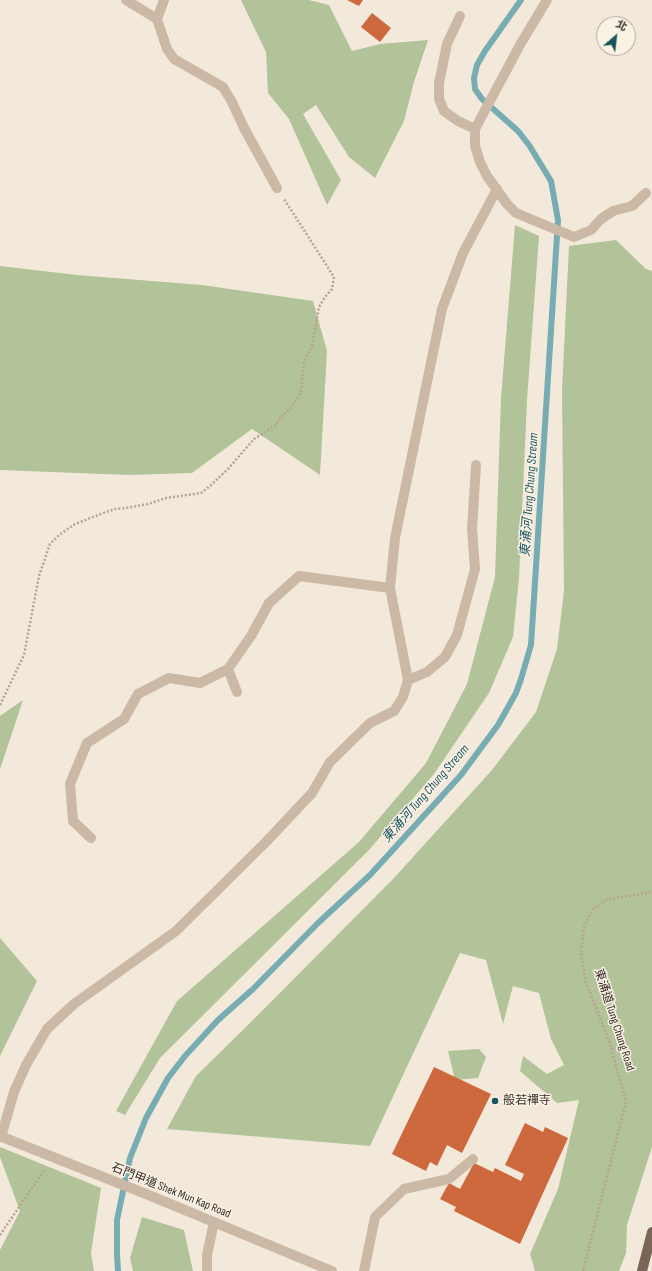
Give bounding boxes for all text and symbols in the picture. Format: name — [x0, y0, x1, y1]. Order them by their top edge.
north arrow — [596, 16, 636, 56]
text: 北 — [613, 18, 629, 34]
water label: 東涌河 Tung Chung Stream — [518, 432, 542, 558]
water label: 東涌河 Tung Chung Stream — [379, 742, 473, 846]
street label: 東涌道 Tung Chung Road — [591, 967, 637, 1073]
place label: 般若禪寺 — [503, 1094, 551, 1108]
marker: 般若禪寺 — [490, 1096, 500, 1106]
street label: 石門甲道 Shek Mun Kap Road — [109, 1160, 233, 1222]

